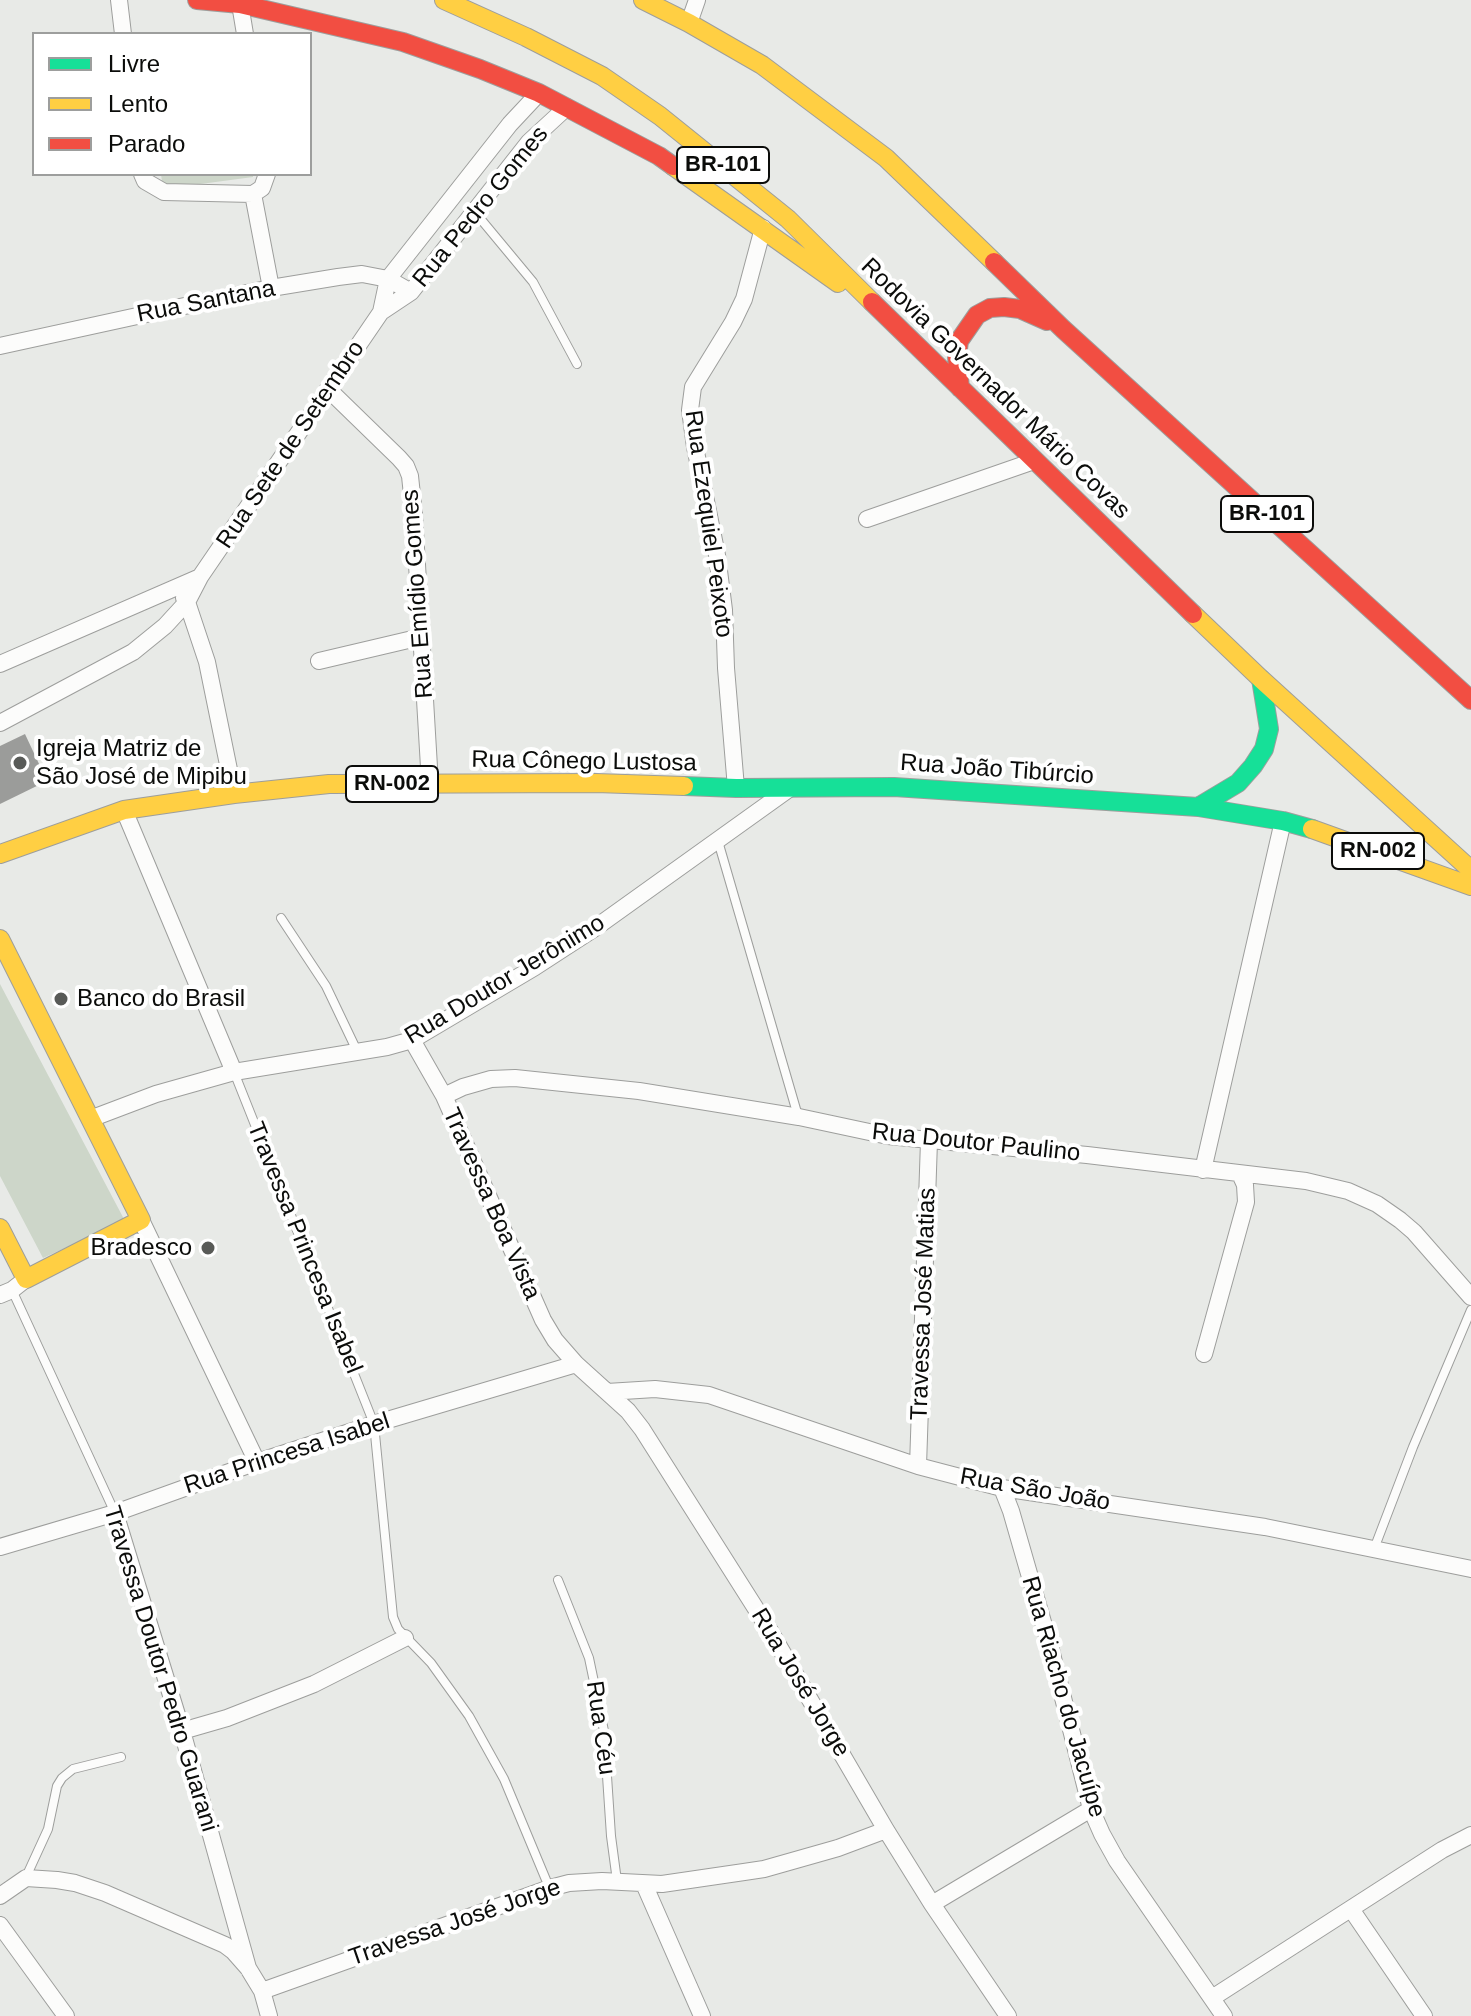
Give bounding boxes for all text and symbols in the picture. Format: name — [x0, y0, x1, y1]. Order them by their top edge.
legend — [32, 32, 312, 176]
text: Livre — [108, 50, 160, 77]
text: Lento — [108, 90, 168, 117]
street label: Rua Pedro Gomes — [407, 121, 555, 293]
text: Parado — [108, 130, 185, 157]
road number: BR-101 — [677, 147, 769, 183]
street label: Rodovia Governador Mário Covas — [854, 253, 1136, 525]
street label: Rua Santana — [134, 274, 278, 330]
street label: Rua Sete de Setembro — [211, 336, 371, 554]
street label: Rua Ezequiel Peixoto — [678, 408, 738, 640]
street label: Rua Emídio Gomes — [396, 489, 440, 699]
road number: BR-101 — [1221, 496, 1313, 532]
place label: Igreja Matriz de São José de Mipibu — [36, 735, 247, 791]
street label: Rua Cônego Lustosa — [471, 746, 697, 778]
street label: Rua João Tibúrcio — [899, 749, 1095, 791]
marker: Igreja Matriz de São José de Mipibu — [11, 754, 29, 772]
road number: RN-002 — [346, 766, 438, 802]
road number: RN-002 — [1332, 833, 1424, 869]
street label: Rua Doutor Jerônimo — [400, 909, 610, 1051]
place label: Banco do Brasil — [77, 985, 245, 1013]
marker: Banco do Brasil — [52, 990, 70, 1008]
street label: Travessa Boa Vista — [436, 1104, 546, 1304]
street label: Travessa Princesa Isabel — [240, 1118, 368, 1378]
street label: Rua Doutor Paulino — [870, 1118, 1082, 1168]
street label: Travessa José Matias — [906, 1187, 942, 1421]
place label: Bradesco — [91, 1234, 192, 1262]
marker: Bradesco — [199, 1239, 217, 1257]
street label: Rua Princesa Isabel — [180, 1407, 394, 1501]
street label: Rua São João — [958, 1463, 1112, 1517]
street label: Travessa Doutor Pedro Guarani — [97, 1503, 223, 1835]
street label: Rua Riacho do Jacuípe — [1015, 1573, 1111, 1821]
street label: Rua José Jorge — [744, 1604, 856, 1762]
street label: Rua Céu — [579, 1679, 621, 1777]
street label: Travessa José Jorge — [345, 1873, 565, 1973]

